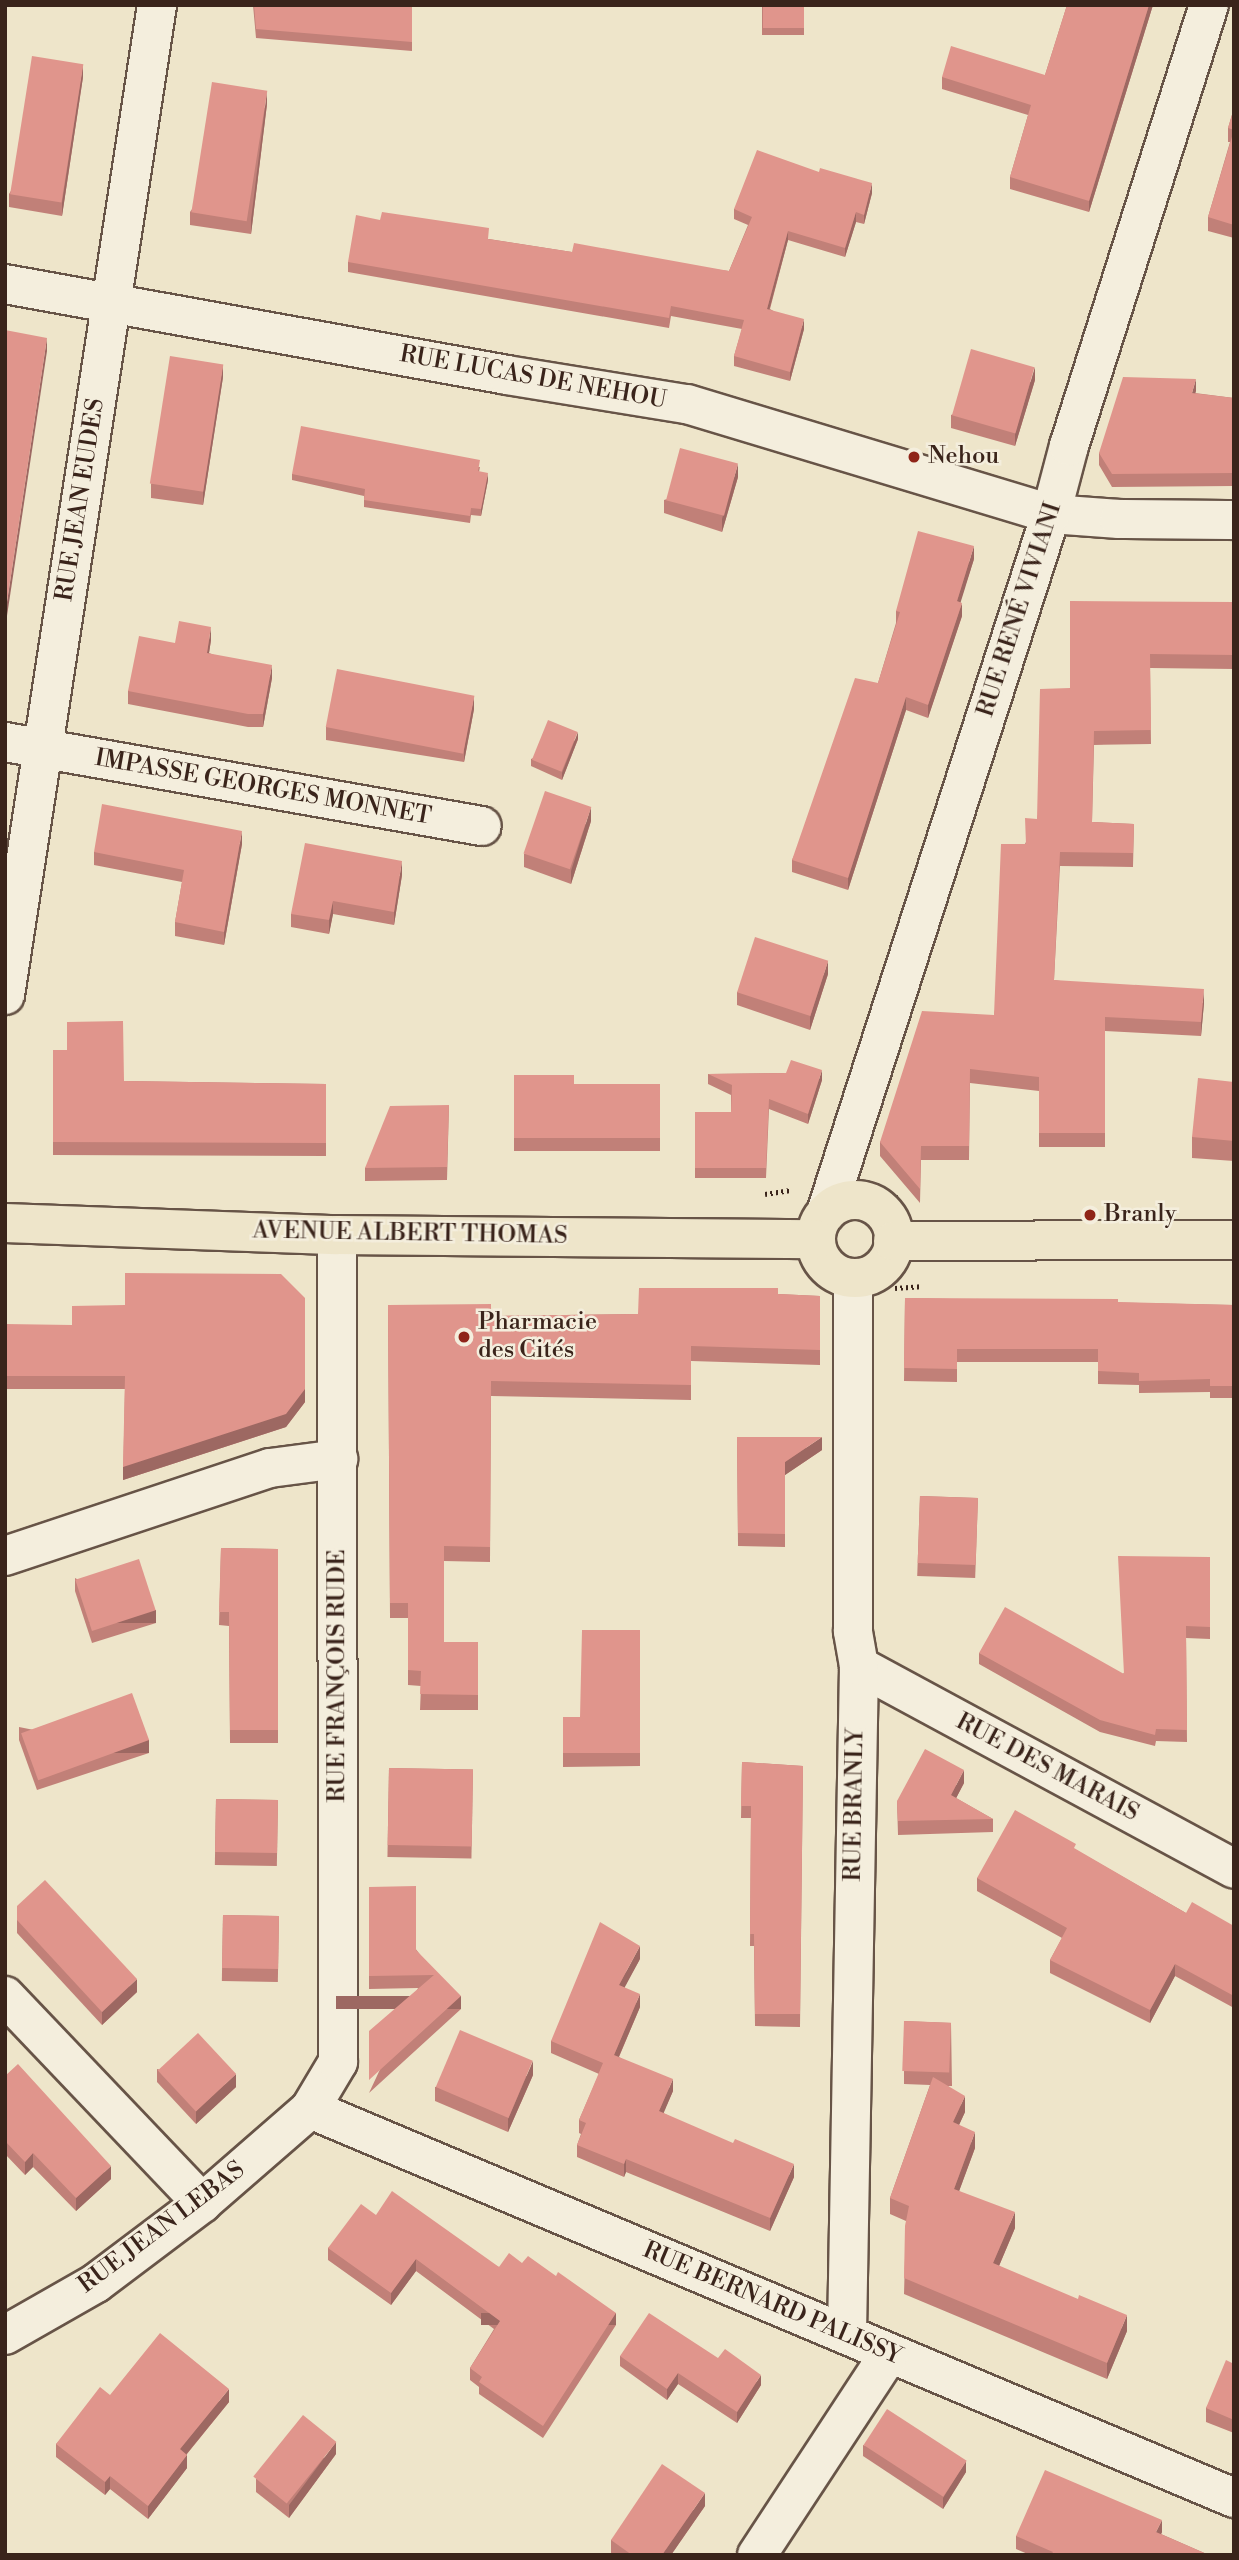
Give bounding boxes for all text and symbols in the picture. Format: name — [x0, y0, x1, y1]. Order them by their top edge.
street label: RUE LUCAS DE NEHOU — [397, 340, 669, 416]
street label: RUE JEAN EUDES — [51, 397, 111, 603]
place label: Nehou — [928, 443, 999, 471]
marker: Nehou — [906, 449, 922, 465]
street label: RUE RENÉ VIVIANI — [972, 499, 1068, 721]
street label: IMPASSE GEORGES MONNET — [92, 744, 434, 832]
place label: Branly — [1104, 1201, 1176, 1229]
marker: Branly — [1082, 1207, 1098, 1223]
street label: AVENUE ALBERT THOMAS — [252, 1217, 568, 1251]
place label: Pharmacie des Cités — [478, 1309, 597, 1365]
marker: Pharmacie des Cités — [456, 1329, 472, 1345]
street label: RUE FRANÇOIS RUDE — [324, 1549, 352, 1803]
street label: RUE DES MARAIS — [951, 1708, 1143, 1828]
street label: RUE BRANLY — [839, 1728, 871, 1882]
street label: RUE JEAN LEBAS — [73, 2156, 251, 2300]
street label: RUE BERNARD PALISSY — [638, 2236, 906, 2372]

